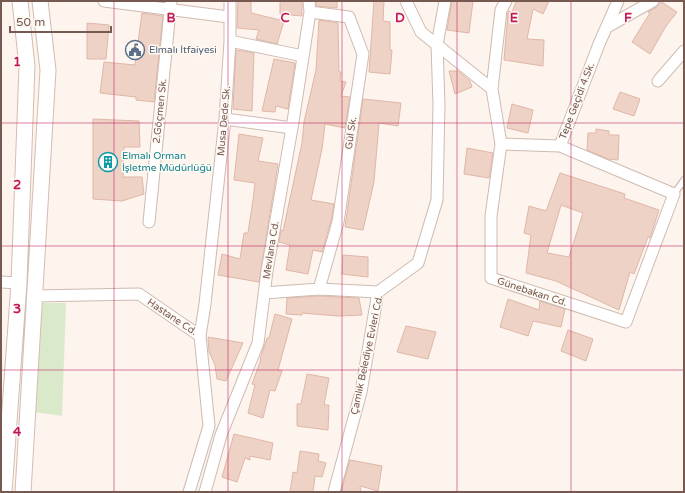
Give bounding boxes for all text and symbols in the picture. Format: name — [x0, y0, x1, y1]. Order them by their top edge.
scale bar — [10, 8, 111, 34]
text: B — [166, 10, 176, 26]
text: C — [280, 10, 290, 26]
text: D — [395, 10, 405, 26]
text: E — [510, 10, 518, 26]
text: F — [624, 10, 632, 26]
text: 50 m — [16, 15, 45, 29]
public building icon: Elmalı İtfaiyesi — [124, 39, 146, 61]
place label: Elmalı İtfaiyesi — [149, 44, 217, 56]
text: 1 — [13, 54, 21, 70]
street label: Tepe Geçidi 4.Sk. — [557, 61, 597, 141]
street label: 2.Göçmen Sk. — [151, 78, 169, 144]
street label: Musa Dede Sk. — [215, 85, 233, 157]
street label: Gül Sk. — [343, 116, 359, 150]
place label: Elmalı Orman İşletme Müdürlüğü — [122, 150, 212, 174]
building icon: Elmalı Orman İşletme Müdürlüğü — [97, 151, 119, 173]
text: 2 — [13, 177, 21, 193]
street label: Mevlana Cd. — [260, 220, 282, 280]
street label: Günebakan Cd. — [496, 275, 568, 309]
street label: Çamlık Belediye Evleri Cd. — [348, 294, 386, 416]
street label: Hastane Cd. — [145, 296, 199, 338]
text: 3 — [13, 301, 21, 317]
text: 4 — [13, 424, 22, 440]

